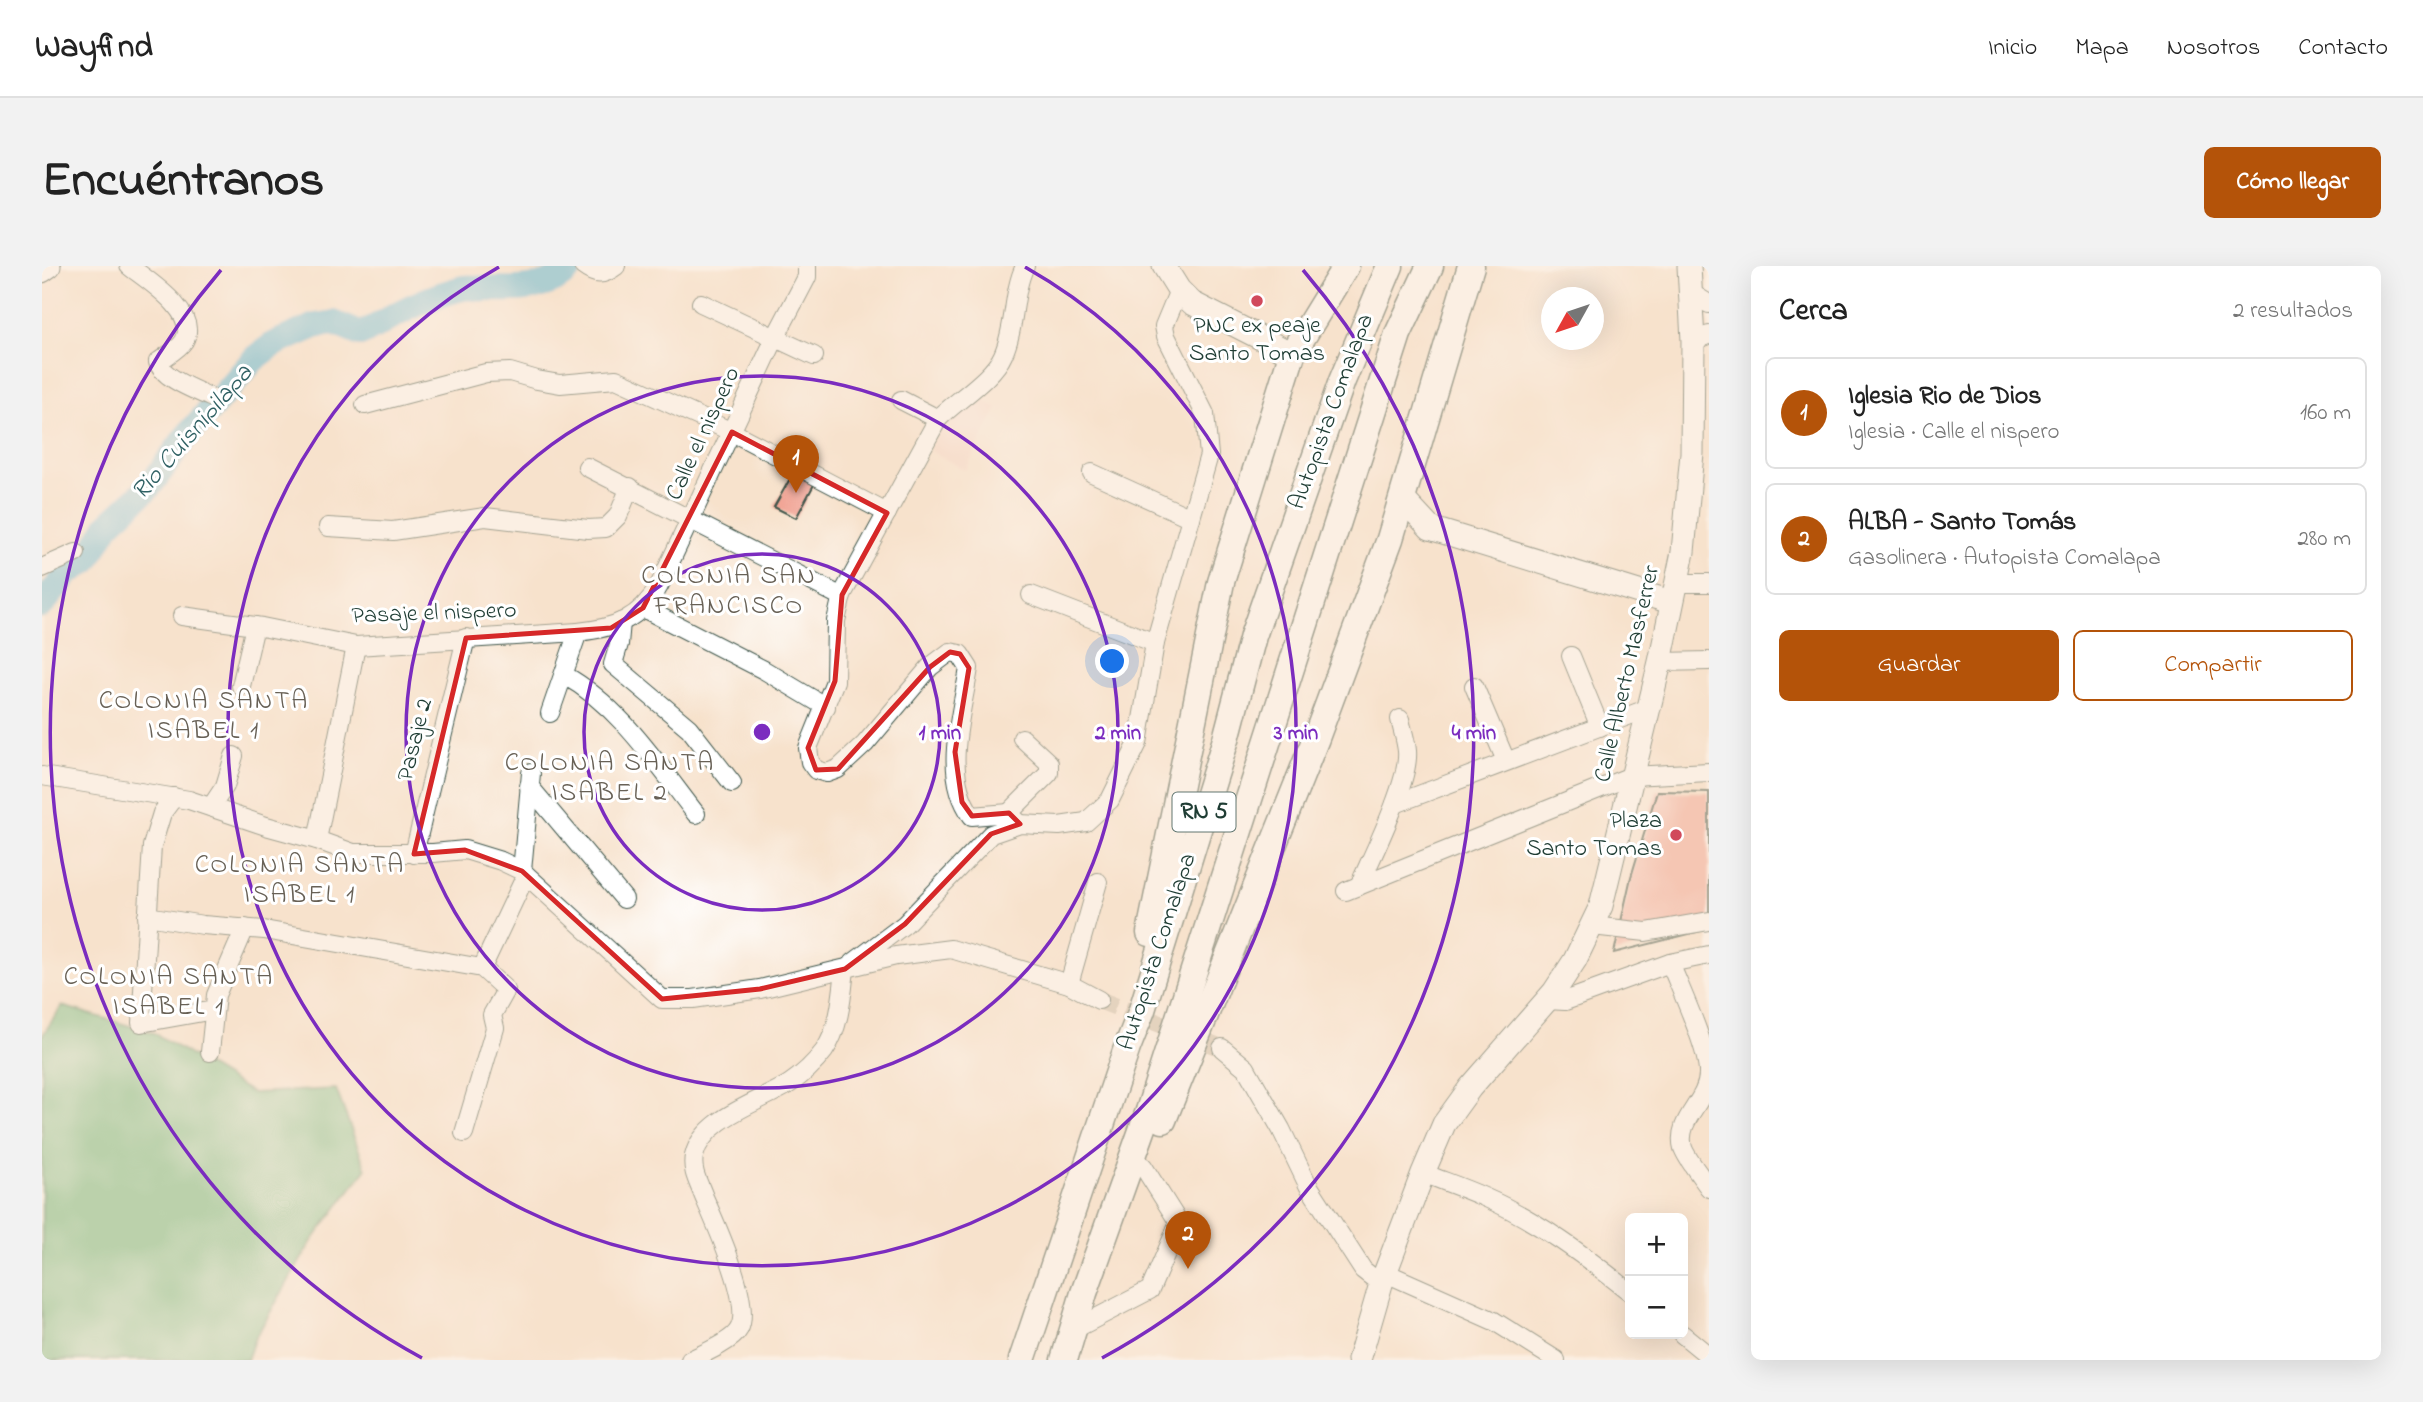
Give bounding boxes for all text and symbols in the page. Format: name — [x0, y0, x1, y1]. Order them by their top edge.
text: Wayfind — [35, 24, 153, 72]
text: Inicio — [1988, 31, 2037, 66]
text: Mapa — [2075, 31, 2129, 66]
text: Nosotros — [2167, 31, 2260, 66]
text: Contacto — [2298, 31, 2388, 66]
text: Encuéntranos — [42, 146, 324, 218]
button: Cómo llegar — [2204, 147, 2381, 218]
north arrow — [1541, 287, 1604, 350]
text: Cerca — [1779, 290, 1848, 334]
marker: PNC ex peaje Santo Tomas — [1249, 293, 1265, 309]
text: 2 resultados — [2233, 295, 2353, 328]
place label: PNC ex peaje Santo Tomas — [1189, 309, 1325, 372]
street label: Autopista Comalapa — [1280, 309, 1384, 515]
water label: Rio Cuisnipilapa — [123, 356, 263, 509]
street label: Calle el nispero — [658, 361, 750, 507]
text: Iglesia Rio de Dios — [1848, 378, 2042, 416]
text: 1 — [1800, 397, 1808, 430]
text: 160 m — [2300, 397, 2351, 430]
text: Iglesia · Calle el nispero — [1848, 416, 2060, 449]
pin: 1 — [773, 435, 819, 493]
text: ALBA - Santo Tomás — [1848, 504, 2076, 542]
text: 2 — [1798, 523, 1810, 556]
text: 280 m — [2297, 523, 2351, 556]
text: Gasolinera · Autopista Comalapa — [1848, 542, 2161, 575]
district label: COLONIA SAN FRANCISCO — [641, 558, 817, 626]
street label: Calle Alberto Masferrer — [1586, 561, 1670, 786]
street label: Pasaje el nispero — [351, 594, 517, 634]
button: Guardar — [1779, 630, 2059, 701]
button: Compartir — [2073, 630, 2353, 701]
your location — [1095, 644, 1129, 678]
district label: COLONIA SANTA ISABEL 1 — [99, 683, 309, 751]
street label: Pasaje 2 — [389, 695, 443, 785]
text: 1 min — [919, 719, 961, 749]
text: 2 min — [1094, 719, 1141, 749]
text: 3 min — [1273, 719, 1318, 749]
text: 4 min — [1452, 719, 1496, 749]
centre of rings — [750, 720, 774, 744]
district label: COLONIA SANTA ISABEL 2 — [505, 745, 715, 813]
road number: RN 5 — [1172, 792, 1236, 832]
place label: Plaza Santo Tomas — [1526, 804, 1662, 867]
marker: Plaza Santo Tomas — [1668, 827, 1684, 843]
district label: COLONIA SANTA ISABEL 1 — [195, 847, 405, 915]
street label: Autopista Comalapa — [1110, 849, 1206, 1055]
district label: COLONIA SANTA ISABEL 1 — [64, 959, 274, 1027]
pin: 2 — [1165, 1211, 1211, 1269]
map controls — [1625, 1213, 1688, 1339]
button: + — [1625, 1213, 1688, 1276]
button: − — [1625, 1276, 1688, 1339]

